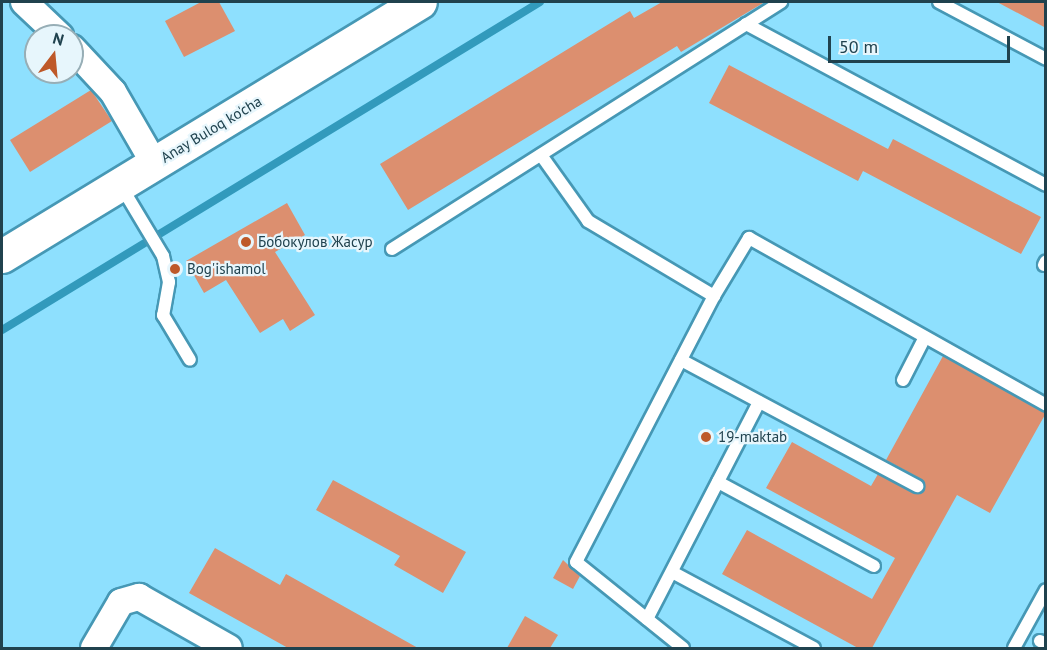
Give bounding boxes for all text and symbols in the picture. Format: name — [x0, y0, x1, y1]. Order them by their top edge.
north arrow — [24, 24, 84, 84]
scale bar — [831, 24, 1012, 62]
text: N — [51, 28, 66, 50]
text: 50 m — [839, 35, 878, 58]
street label: Anay Buloq ko'cha — [157, 92, 265, 166]
place label: Бобокулов Жасур — [258, 233, 373, 251]
marker: Бобокулов Жасур — [239, 235, 253, 249]
place label: Bog'ishamol — [187, 260, 266, 278]
marker: Bog'ishamol — [168, 262, 182, 276]
place label: 19-maktab — [718, 428, 787, 446]
marker: 19-maktab — [699, 430, 713, 444]

